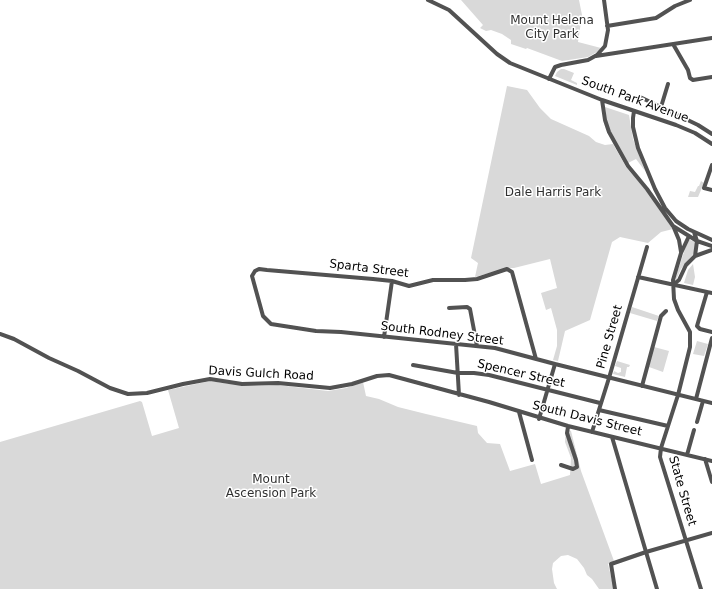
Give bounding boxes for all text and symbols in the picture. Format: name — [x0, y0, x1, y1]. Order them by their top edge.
park label: Mount Helena City Park — [510, 14, 594, 42]
street label: South Park Avenue — [579, 74, 691, 126]
park label: Dale Harris Park — [505, 186, 601, 200]
street label: Sparta Street — [328, 257, 410, 281]
street label: Pine Street — [594, 303, 626, 371]
street label: South Rodney Street — [380, 319, 504, 349]
street label: Spencer Street — [476, 357, 566, 391]
street label: Davis Gulch Road — [208, 364, 314, 384]
street label: South Davis Street — [531, 398, 643, 440]
street label: State Street — [665, 454, 699, 528]
park label: Mount Ascension Park — [226, 473, 316, 501]

